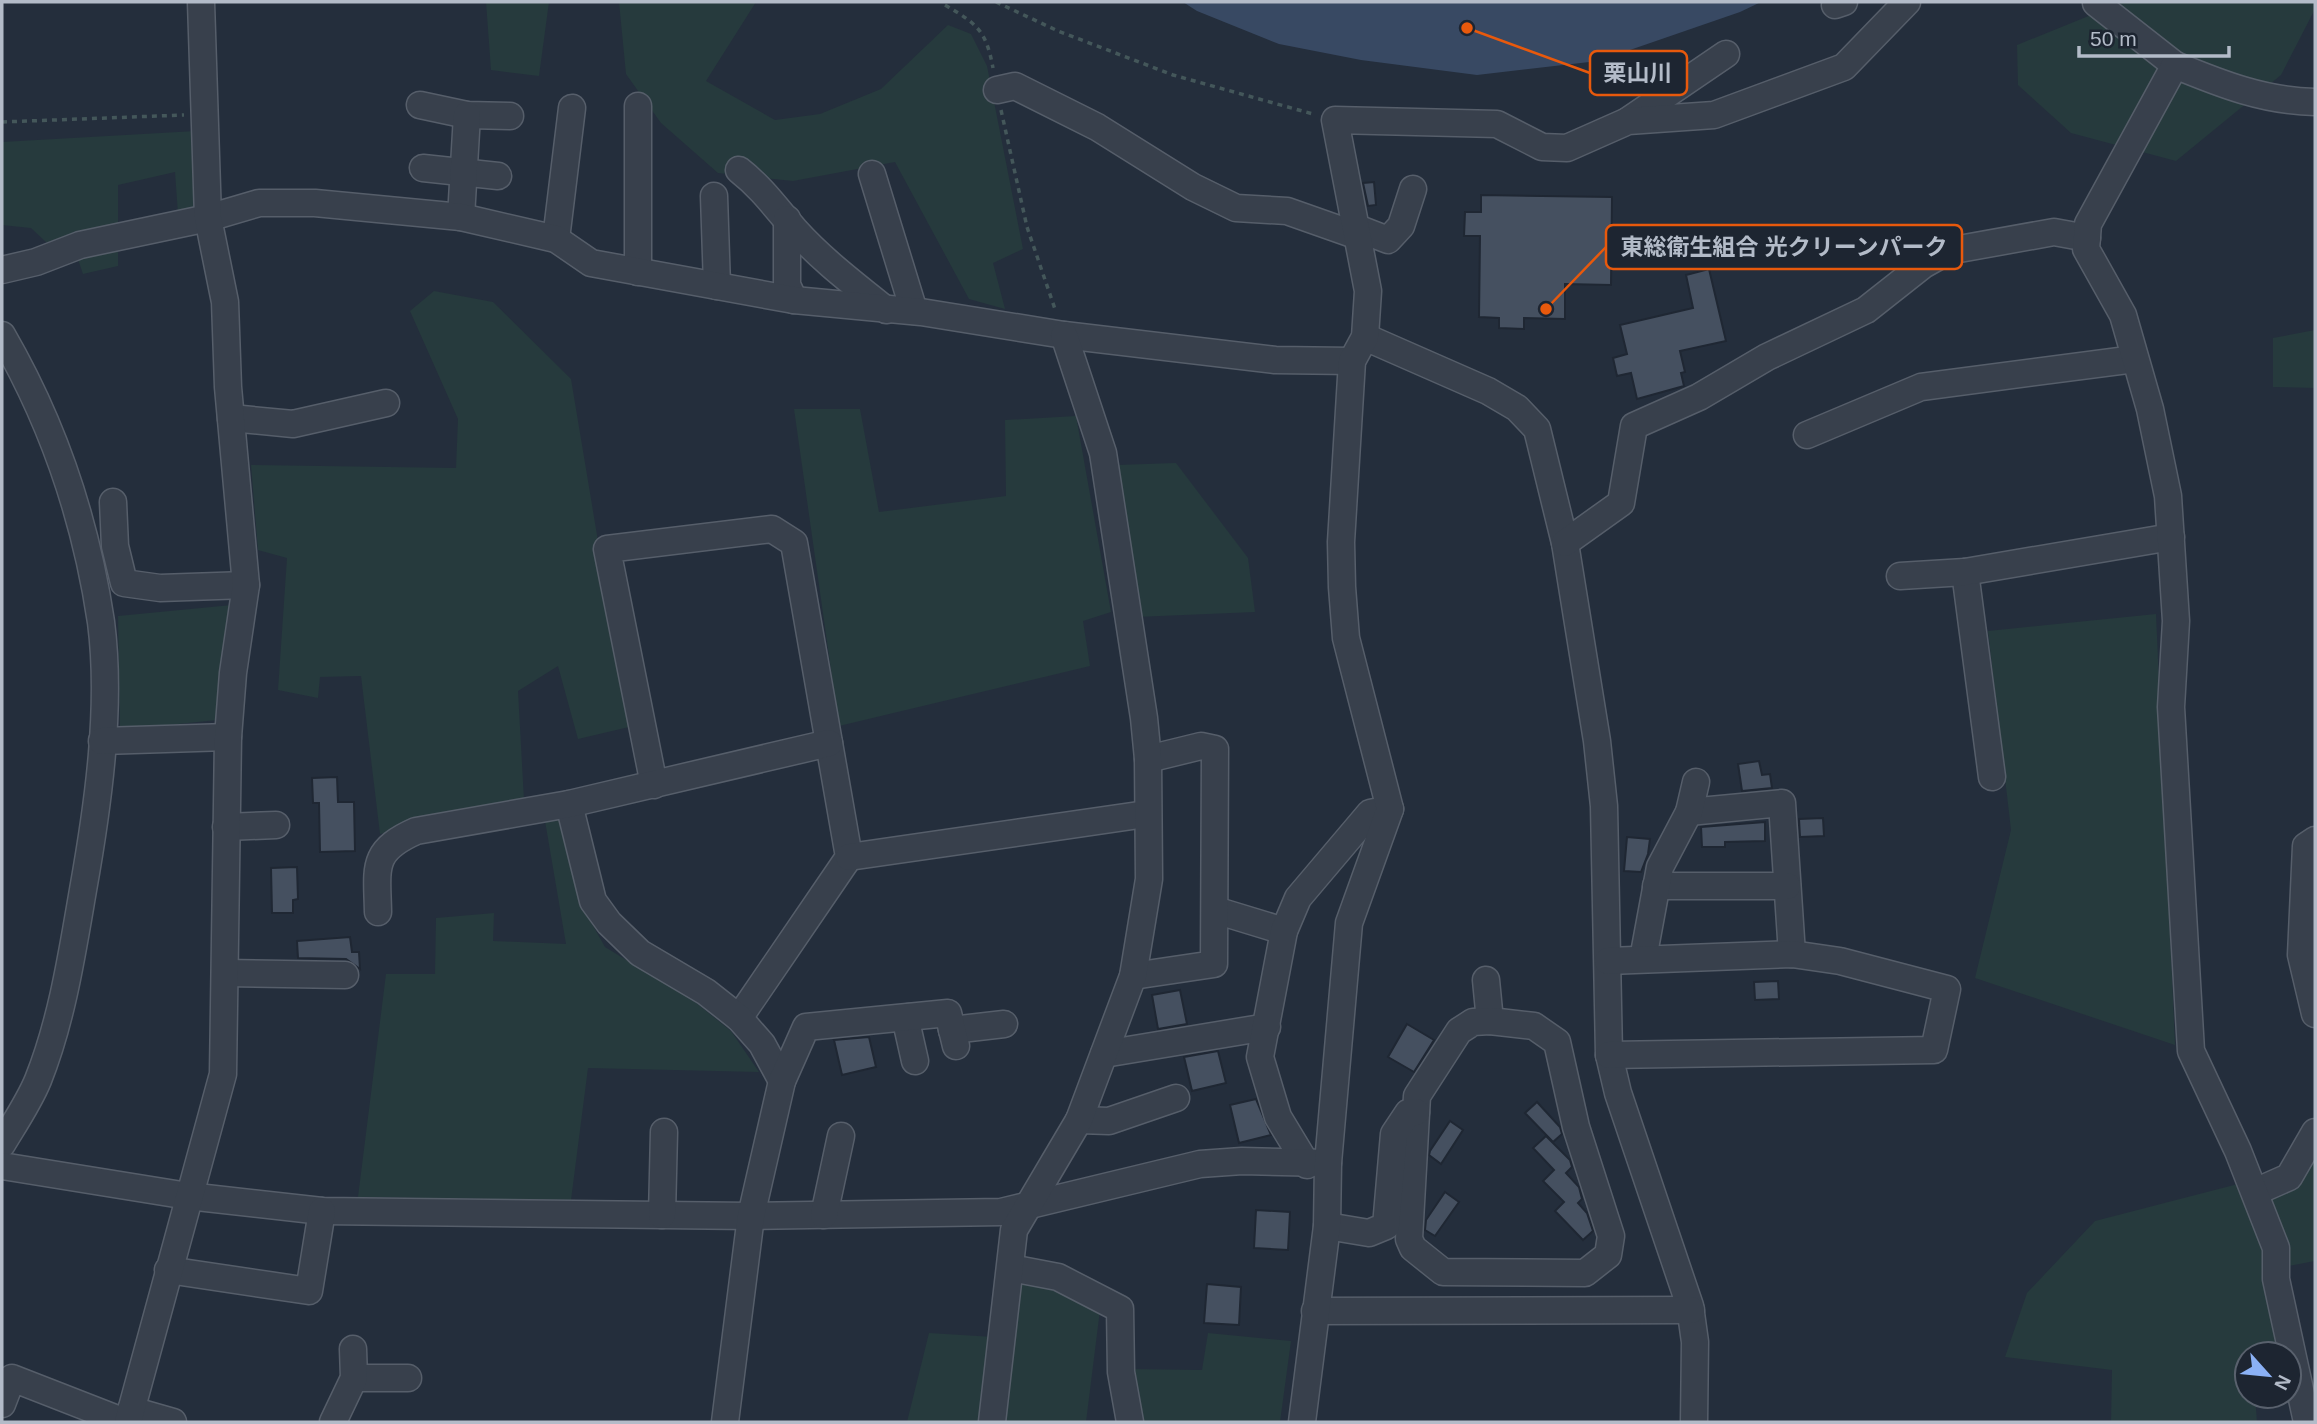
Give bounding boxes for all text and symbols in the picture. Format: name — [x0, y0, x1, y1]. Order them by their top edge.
scale bar — [2079, 14, 2230, 58]
text: 50 m — [2090, 27, 2137, 50]
callout: 栗山川 — [1590, 51, 1687, 95]
text: 栗山川 — [1604, 60, 1673, 86]
callout: 東総衛生組合 光クリーンパーク — [1606, 225, 1962, 269]
text: 東総衛生組合 光クリーンパーク — [1620, 234, 1948, 260]
north arrow — [2233, 1340, 2303, 1410]
text: N — [2270, 1372, 2295, 1393]

